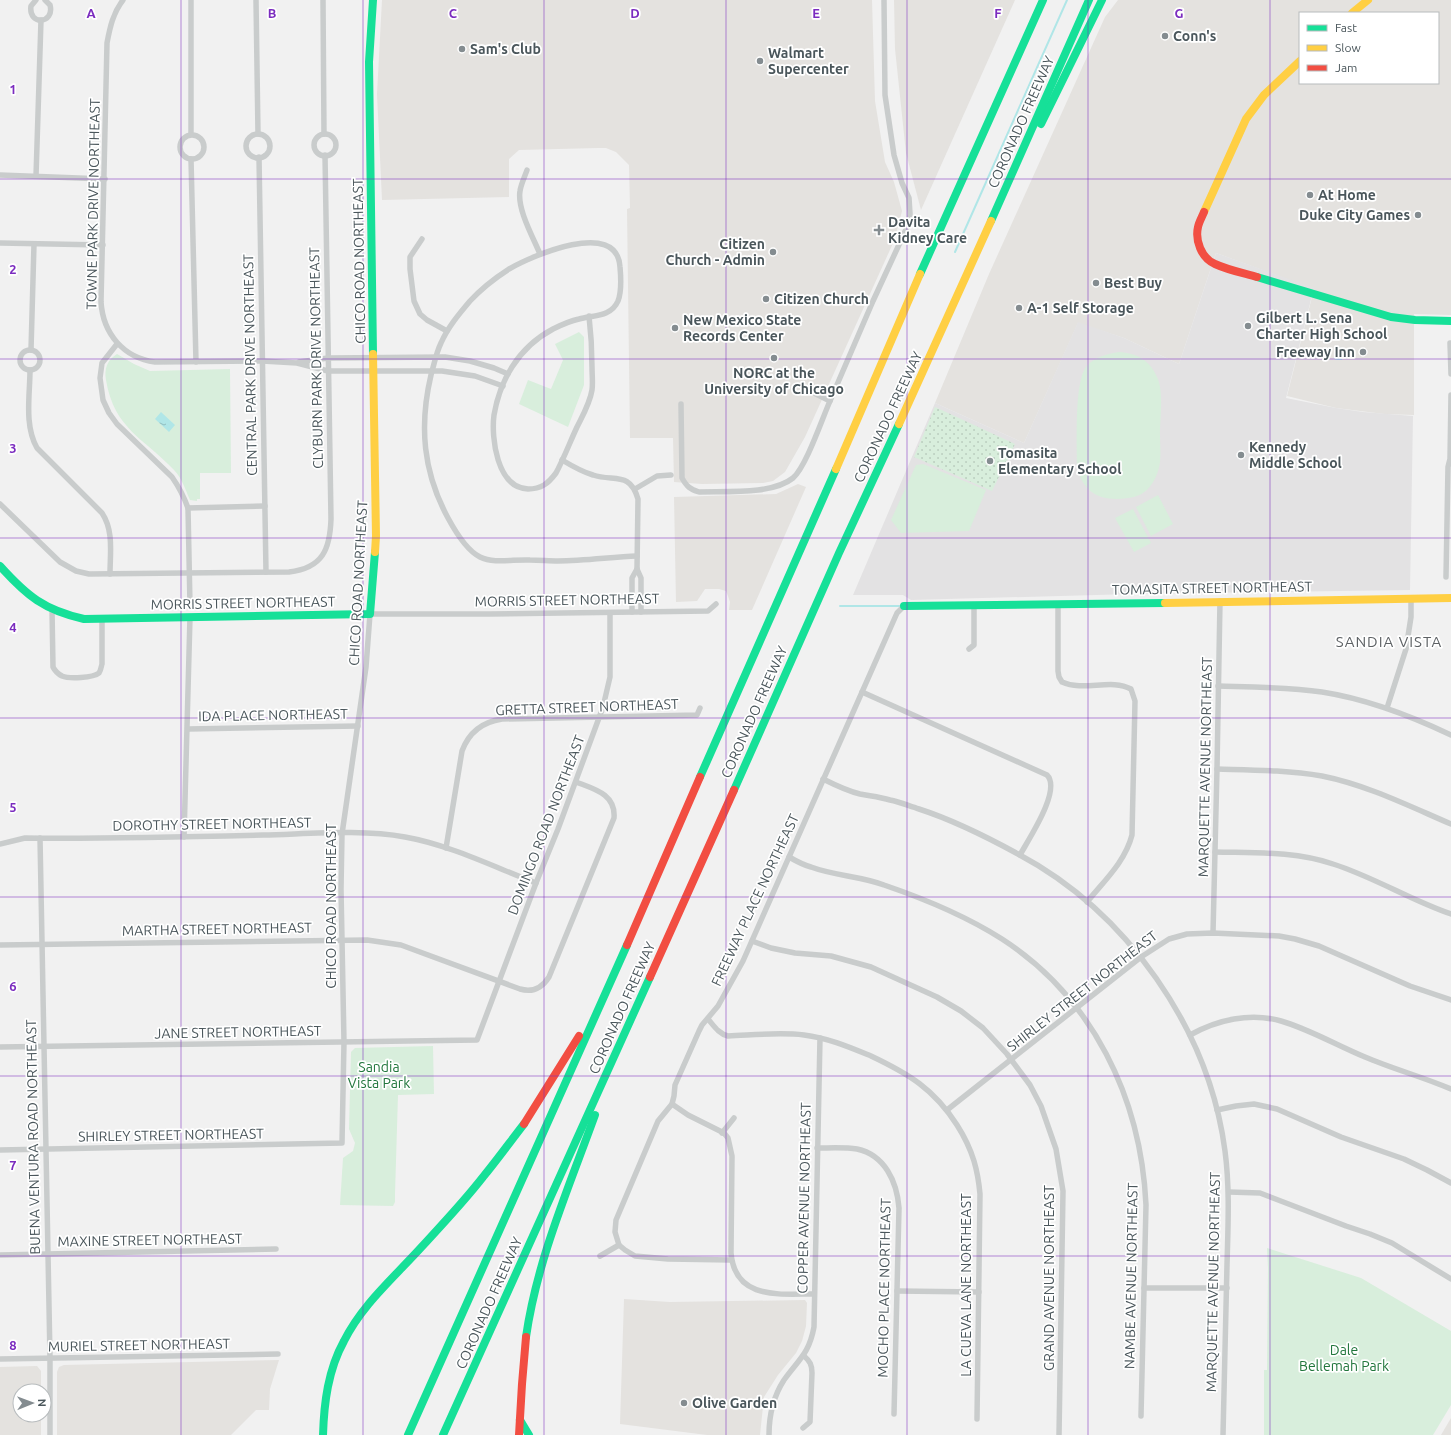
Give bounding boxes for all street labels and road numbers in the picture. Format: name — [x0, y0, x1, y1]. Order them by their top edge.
street label: CORONADO FREEWAY — [985, 54, 1057, 190]
street label: TOWNE PARK DRIVE NORTHEAST — [83, 98, 103, 310]
street label: CHICO ROAD NORTHEAST — [350, 178, 368, 344]
street label: CLYBURN PARK DRIVE NORTHEAST — [306, 247, 326, 469]
street label: CENTRAL PARK DRIVE NORTHEAST — [240, 254, 260, 476]
street label: CORONADO FREEWAY — [851, 349, 925, 485]
street label: CHICO ROAD NORTHEAST — [346, 500, 370, 666]
street label: TOMASITA STREET NORTHEAST — [1112, 578, 1312, 598]
street label: MORRIS STREET NORTHEAST — [474, 590, 660, 610]
street label: MORRIS STREET NORTHEAST — [150, 593, 336, 613]
street label: CORONADO FREEWAY — [718, 644, 790, 780]
street label: MARQUETTE AVENUE NORTHEAST — [1195, 656, 1215, 877]
street label: GRETTA STREET NORTHEAST — [495, 696, 679, 718]
street label: IDA PLACE NORTHEAST — [198, 706, 348, 724]
street label: DOMINGO ROAD NORTHEAST — [504, 733, 588, 917]
street label: FREEWAY PLACE NORTHEAST — [708, 811, 802, 989]
street label: DOROTHY STREET NORTHEAST — [112, 814, 312, 834]
street label: CHICO ROAD NORTHEAST — [323, 823, 339, 989]
street label: MARTHA STREET NORTHEAST — [122, 919, 312, 939]
street label: SHIRLEY STREET NORTHEAST — [1004, 927, 1160, 1055]
street label: CORONADO FREEWAY — [586, 940, 658, 1076]
street label: BUENA VENTURA ROAD NORTHEAST — [23, 1019, 43, 1255]
street label: JANE STREET NORTHEAST — [154, 1023, 322, 1041]
street label: COPPER AVENUE NORTHEAST — [794, 1102, 814, 1294]
street label: SHIRLEY STREET NORTHEAST — [78, 1125, 264, 1145]
street label: MARQUETTE AVENUE NORTHEAST — [1203, 1171, 1223, 1392]
street label: NAMBE AVENUE NORTHEAST — [1121, 1182, 1141, 1369]
street label: GRAND AVENUE NORTHEAST — [1041, 1185, 1057, 1371]
street label: LA CUEVA LANE NORTHEAST — [958, 1193, 974, 1377]
street label: MOCHO PLACE NORTHEAST — [874, 1198, 894, 1378]
street label: MAXINE STREET NORTHEAST — [57, 1230, 243, 1250]
street label: CORONADO FREEWAY — [453, 1235, 525, 1371]
street label: MURIEL STREET NORTHEAST — [48, 1335, 231, 1355]

